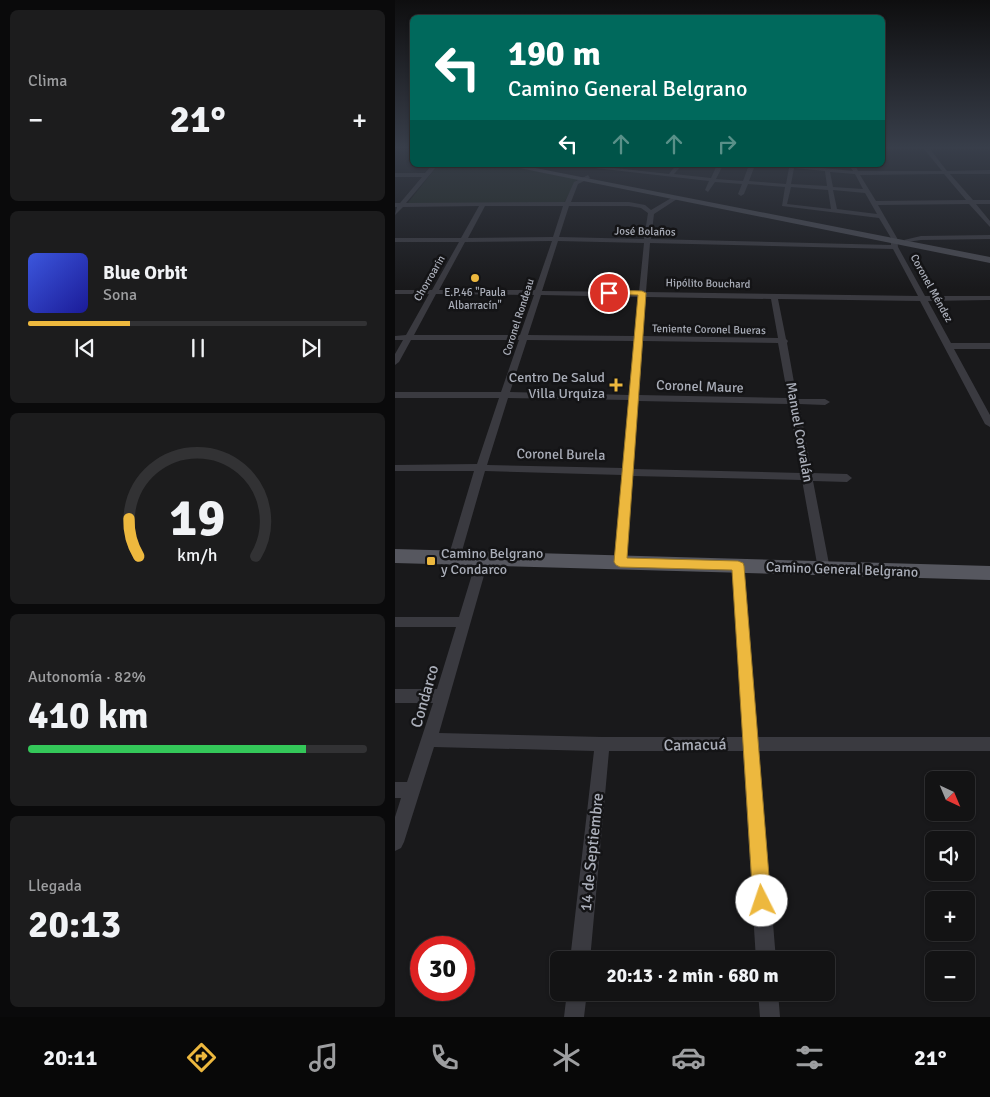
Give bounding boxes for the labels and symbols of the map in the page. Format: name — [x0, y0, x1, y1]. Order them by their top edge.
street label: José Bolaños — [614, 224, 676, 239]
street label: Coronel Méndez — [908, 252, 956, 325]
street label: Chorroarin — [411, 253, 448, 303]
marker: E.P.46 "Paula Albarracín" — [469, 272, 481, 284]
pin — [588, 272, 630, 314]
street label: Hipólito Bouchard — [665, 276, 751, 291]
street label: Coronel Rondeau — [500, 277, 537, 357]
place label: E.P.46 "Paula Albarracín" — [444, 286, 506, 312]
street label: Teniente Coronel Bueras — [652, 322, 766, 337]
place label: Centro De Salud Villa Urquiza — [509, 369, 605, 402]
street label: Coronel Maure — [656, 376, 744, 397]
marker: Centro De Salud Villa Urquiza — [609, 378, 623, 392]
street label: Manuel Corvalán — [782, 381, 817, 483]
street label: Coronel Burela — [516, 445, 606, 464]
place label: Camino Belgrano y Condarco — [441, 545, 543, 578]
marker: Camino Belgrano y Condarco — [425, 555, 437, 567]
street label: Camino General Belgrano — [766, 558, 918, 581]
street label: Condarco — [406, 662, 443, 730]
street label: Camacuá — [663, 734, 727, 756]
north arrow — [925, 771, 975, 821]
street label: 14 de Septiembre — [576, 792, 608, 912]
position arrow — [735, 874, 787, 926]
speed limit sign: 30 — [410, 936, 475, 1001]

